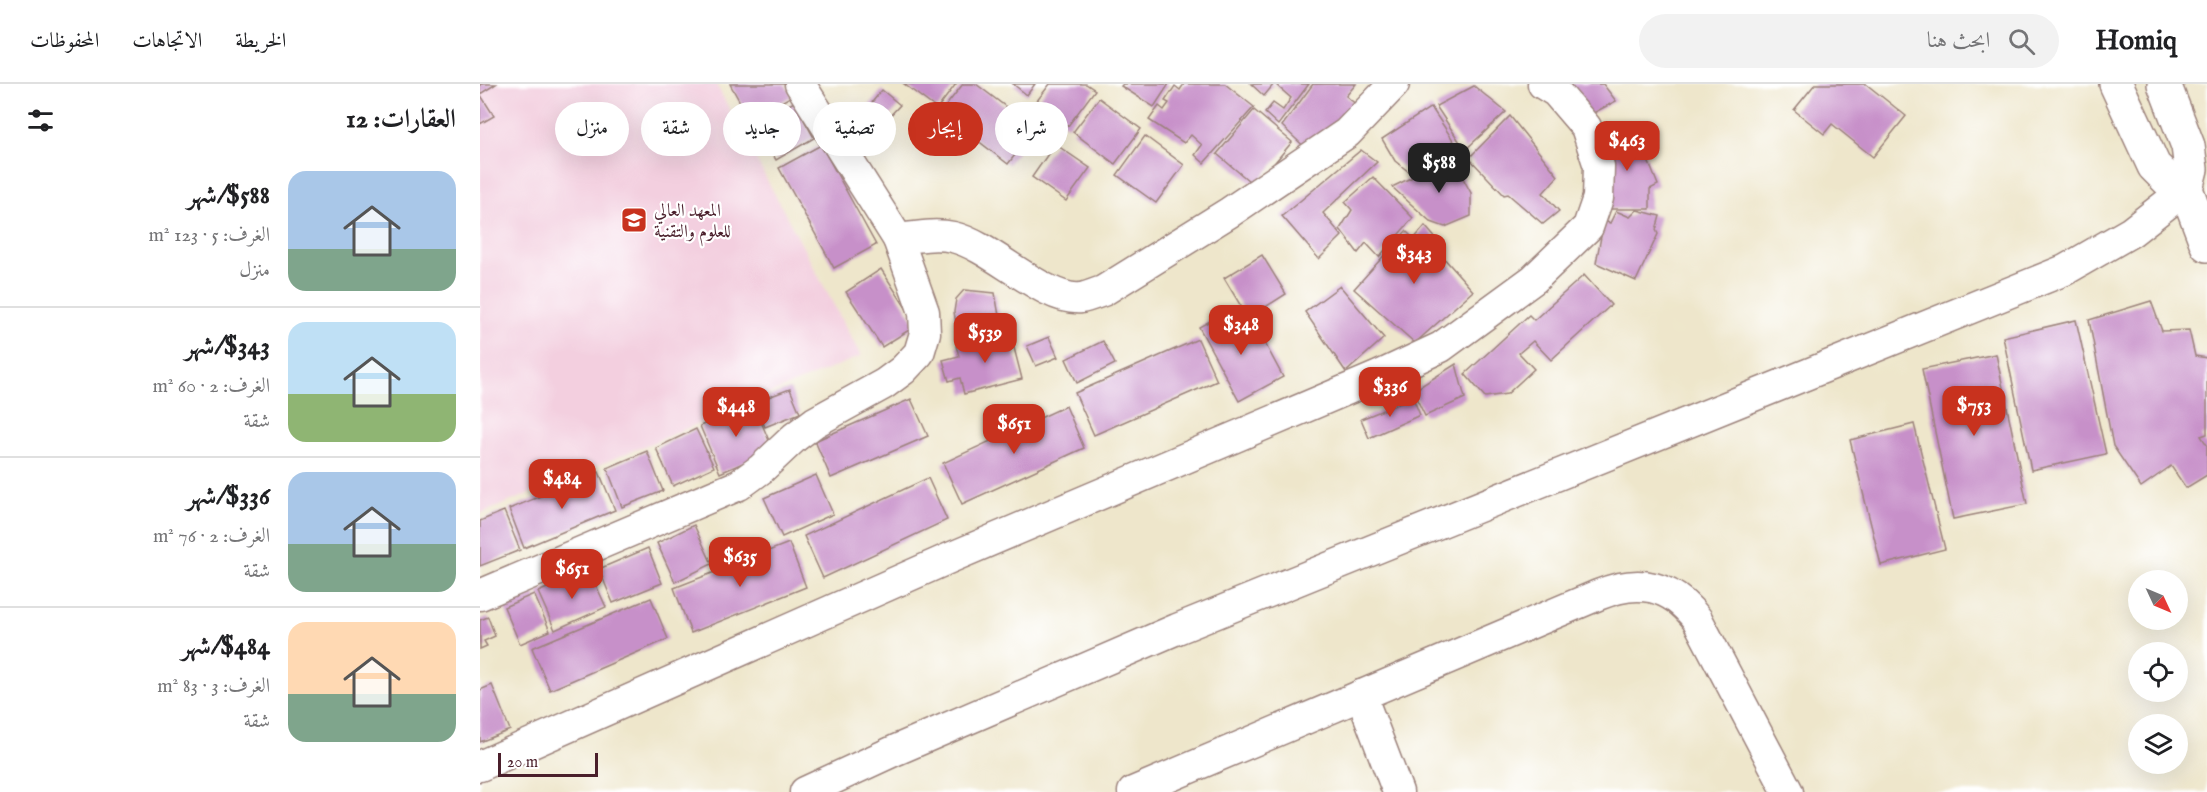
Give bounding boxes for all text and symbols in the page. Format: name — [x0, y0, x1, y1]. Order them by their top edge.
search box — [1639, 14, 2059, 68]
text: Homiq — [2095, 24, 2177, 59]
icon: search — [2005, 25, 2038, 58]
text: ابحث هنا — [1927, 27, 1990, 55]
text: المحفوظات — [30, 28, 99, 55]
text: الاتجاهات — [132, 28, 202, 55]
text: الخريطة — [235, 28, 286, 55]
chip: منزل — [555, 102, 629, 156]
chip: شقة — [641, 102, 711, 156]
chip: جديد — [723, 102, 801, 156]
chip: تصفية — [813, 102, 896, 156]
chip: إيجار — [908, 102, 983, 156]
chip: شراء — [995, 102, 1068, 156]
text: العقارات: 12 — [346, 103, 456, 136]
icon: filters — [24, 104, 57, 137]
pin: $463 — [1591, 121, 1663, 172]
text: $463 — [1609, 128, 1645, 153]
pin: $588 — [1403, 143, 1475, 194]
text: $588 — [1422, 150, 1456, 175]
text: $588/شهر — [187, 179, 270, 212]
icon: home — [336, 195, 408, 267]
place label: المعهد العالي للعلوم والتقنية — [654, 200, 731, 247]
school or university icon: المعهد العالي للعلوم والتقنية — [619, 205, 649, 235]
text: الغرف: 5 · 123 m² — [149, 223, 270, 248]
pin: $343 — [1378, 234, 1450, 285]
text: $343 — [1396, 241, 1432, 266]
text: منزل — [239, 258, 270, 283]
pin: $348 — [1205, 305, 1277, 356]
text: $348 — [1223, 312, 1259, 337]
pin: $539 — [949, 313, 1021, 364]
text: $539 — [968, 320, 1002, 345]
text: $343/شهر — [185, 330, 270, 363]
icon: home — [336, 346, 408, 418]
pin: $336 — [1354, 367, 1426, 418]
text: الغرف: 2 · 60 m² — [152, 374, 270, 399]
text: $336 — [1373, 374, 1407, 399]
pin: $753 — [1938, 386, 2010, 437]
pin: $448 — [700, 387, 772, 438]
text: $753 — [1956, 393, 1992, 418]
text: $448 — [717, 394, 755, 419]
pin: $651 — [978, 404, 1050, 455]
text: شقة — [244, 409, 270, 434]
text: $651 — [997, 411, 1031, 436]
pin: $484 — [526, 459, 598, 510]
text: $484 — [543, 466, 581, 491]
text: $336/شهر — [187, 480, 270, 513]
icon: home — [336, 496, 408, 568]
text: الغرف: 2 · 76 m² — [153, 524, 270, 549]
pin: $635 — [704, 537, 776, 588]
text: $635 — [723, 544, 757, 569]
pin: $651 — [536, 549, 608, 600]
text: $651 — [555, 556, 589, 581]
text: شقة — [244, 559, 270, 584]
north arrow — [2128, 570, 2188, 630]
map controls — [2128, 570, 2188, 774]
text: $484/شهر — [181, 630, 270, 663]
button: locate — [2128, 642, 2188, 702]
icon: home — [336, 646, 408, 718]
text: الغرف: 3 · 83 m² — [157, 674, 270, 699]
text: شقة — [244, 709, 270, 734]
button: layers — [2128, 714, 2188, 774]
scale bar — [498, 750, 598, 778]
text: 20 m — [507, 753, 538, 773]

